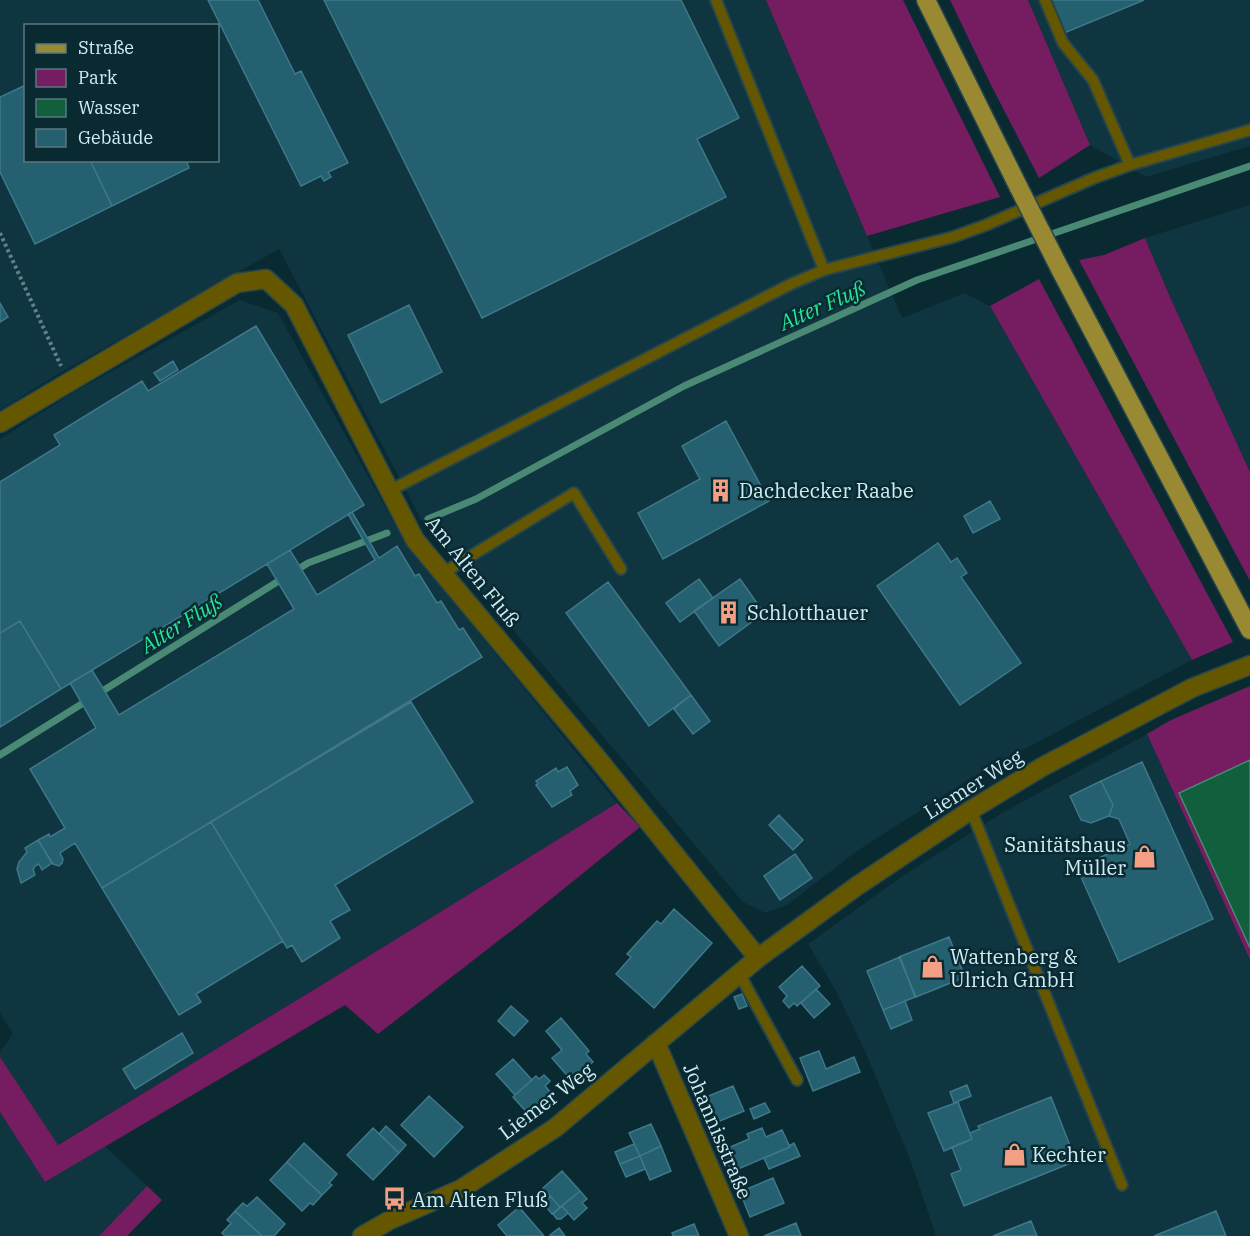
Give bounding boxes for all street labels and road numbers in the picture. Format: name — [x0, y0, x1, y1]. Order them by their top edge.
street label: Am Alten Fluß — [420, 510, 526, 632]
street label: Liemer Weg — [918, 743, 1028, 825]
street label: Liemer Weg — [493, 1056, 599, 1146]
street label: Johannisstraße — [677, 1059, 759, 1203]

